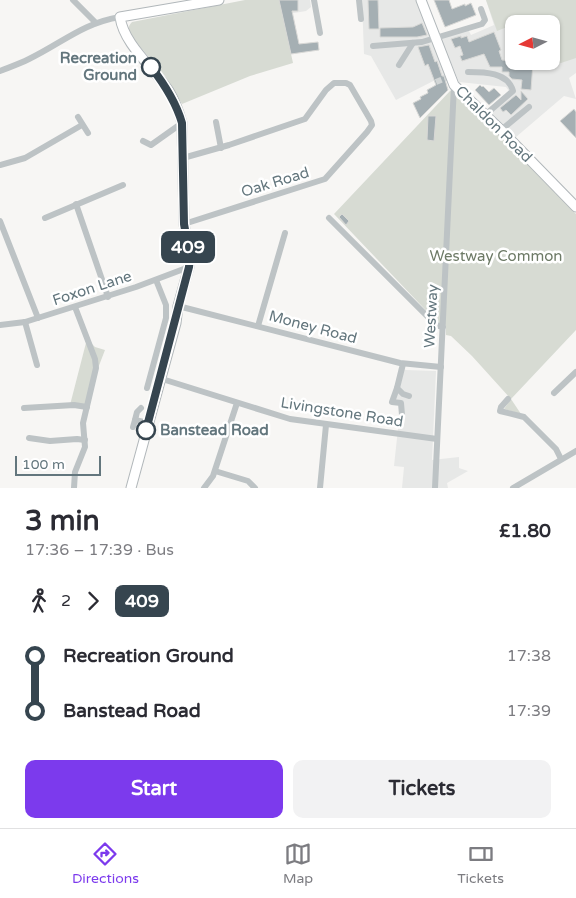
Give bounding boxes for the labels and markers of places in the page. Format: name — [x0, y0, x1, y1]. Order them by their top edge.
place label: Recreation Ground — [60, 49, 137, 84]
marker: Recreation Ground — [141, 57, 161, 77]
marker: Banstead Road — [136, 420, 156, 440]
place label: Banstead Road — [160, 421, 269, 439]

